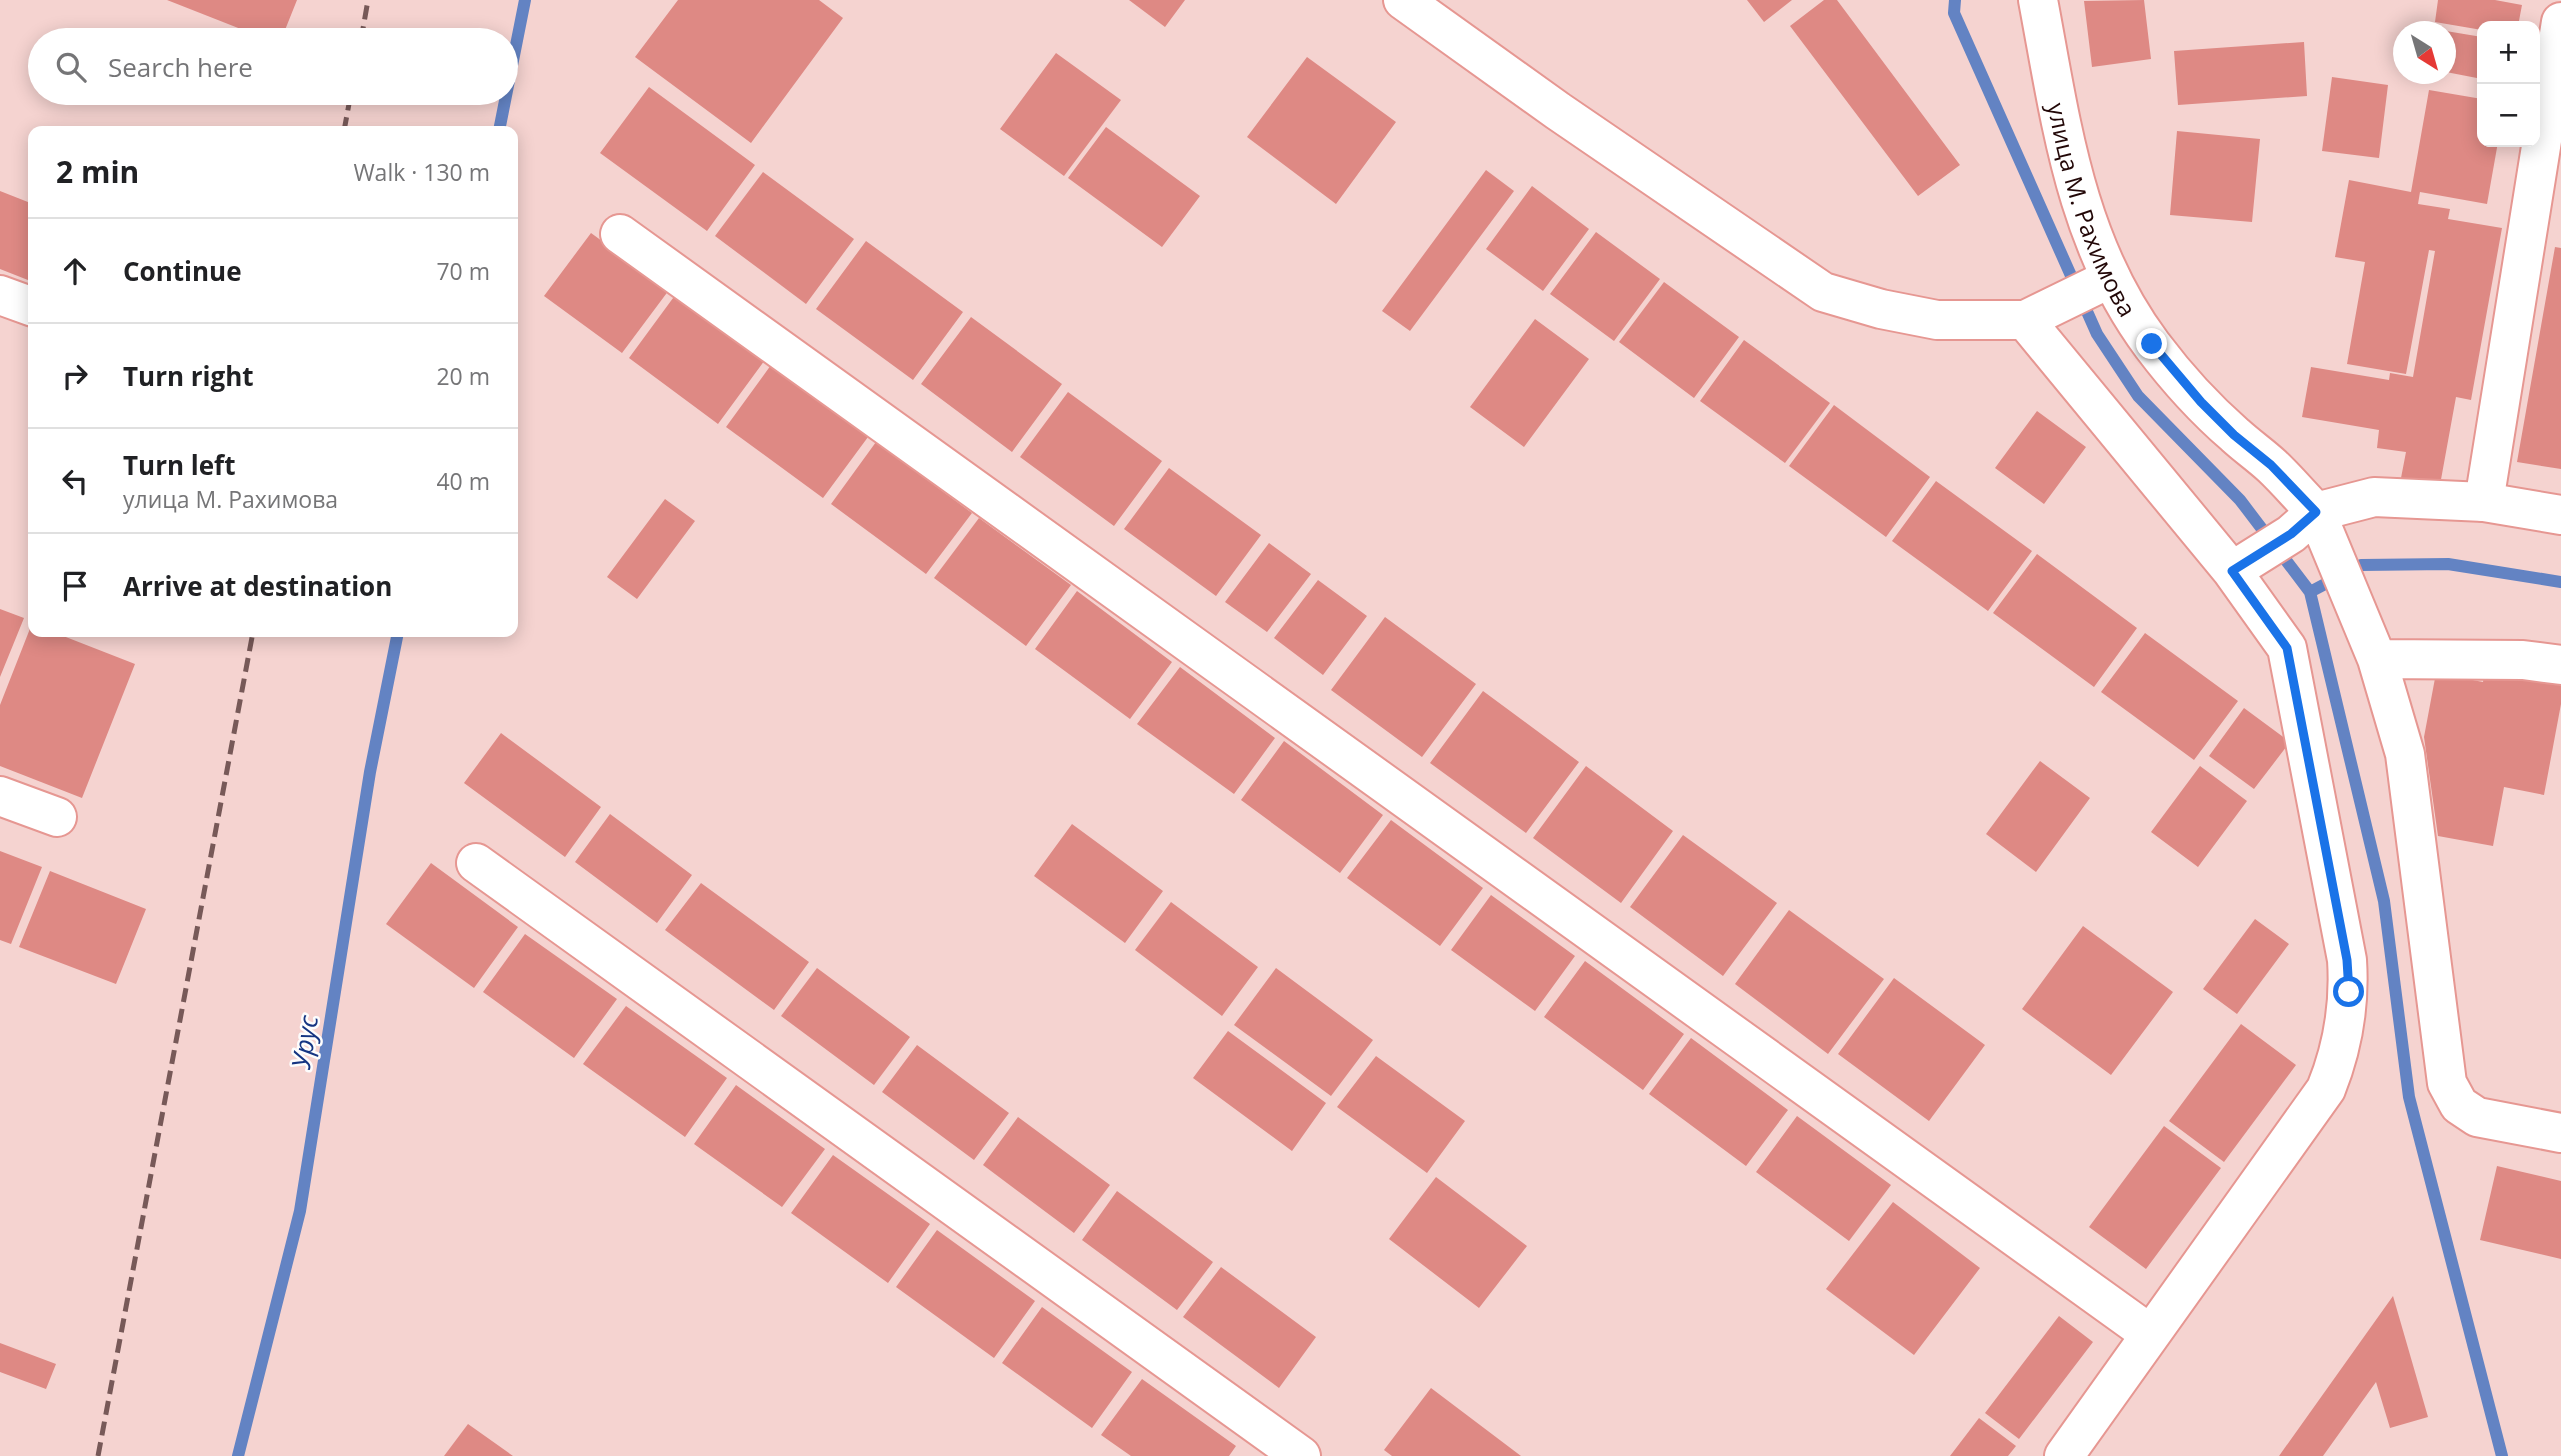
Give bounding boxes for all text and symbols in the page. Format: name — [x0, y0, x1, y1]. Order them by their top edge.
north arrow — [2393, 21, 2456, 84]
map controls — [2477, 21, 2540, 147]
button: + — [2477, 21, 2540, 84]
search box — [28, 28, 518, 105]
icon: search — [52, 48, 90, 86]
text: Search here — [108, 49, 253, 85]
button: − — [2477, 84, 2540, 147]
street label: улица М. Рахимова — [2041, 100, 2145, 322]
text: 2 min — [56, 151, 139, 192]
text: Walk · 130 m — [353, 156, 490, 188]
icon: ahead — [56, 252, 94, 290]
text: Continue — [123, 253, 242, 289]
text: 70 m — [436, 255, 490, 287]
route end — [2136, 328, 2167, 359]
icon: right — [56, 357, 94, 395]
text: Turn right — [123, 358, 254, 394]
text: 20 m — [436, 360, 490, 392]
text: Turn left — [123, 447, 235, 483]
icon: left — [56, 462, 94, 500]
text: 40 m — [436, 465, 490, 497]
text: улица М. Рахимова — [123, 483, 338, 515]
icon: arrive — [56, 567, 94, 605]
text: Arrive at destination — [123, 568, 392, 604]
route start — [2333, 976, 2364, 1007]
water label: Урус — [282, 1012, 326, 1072]

